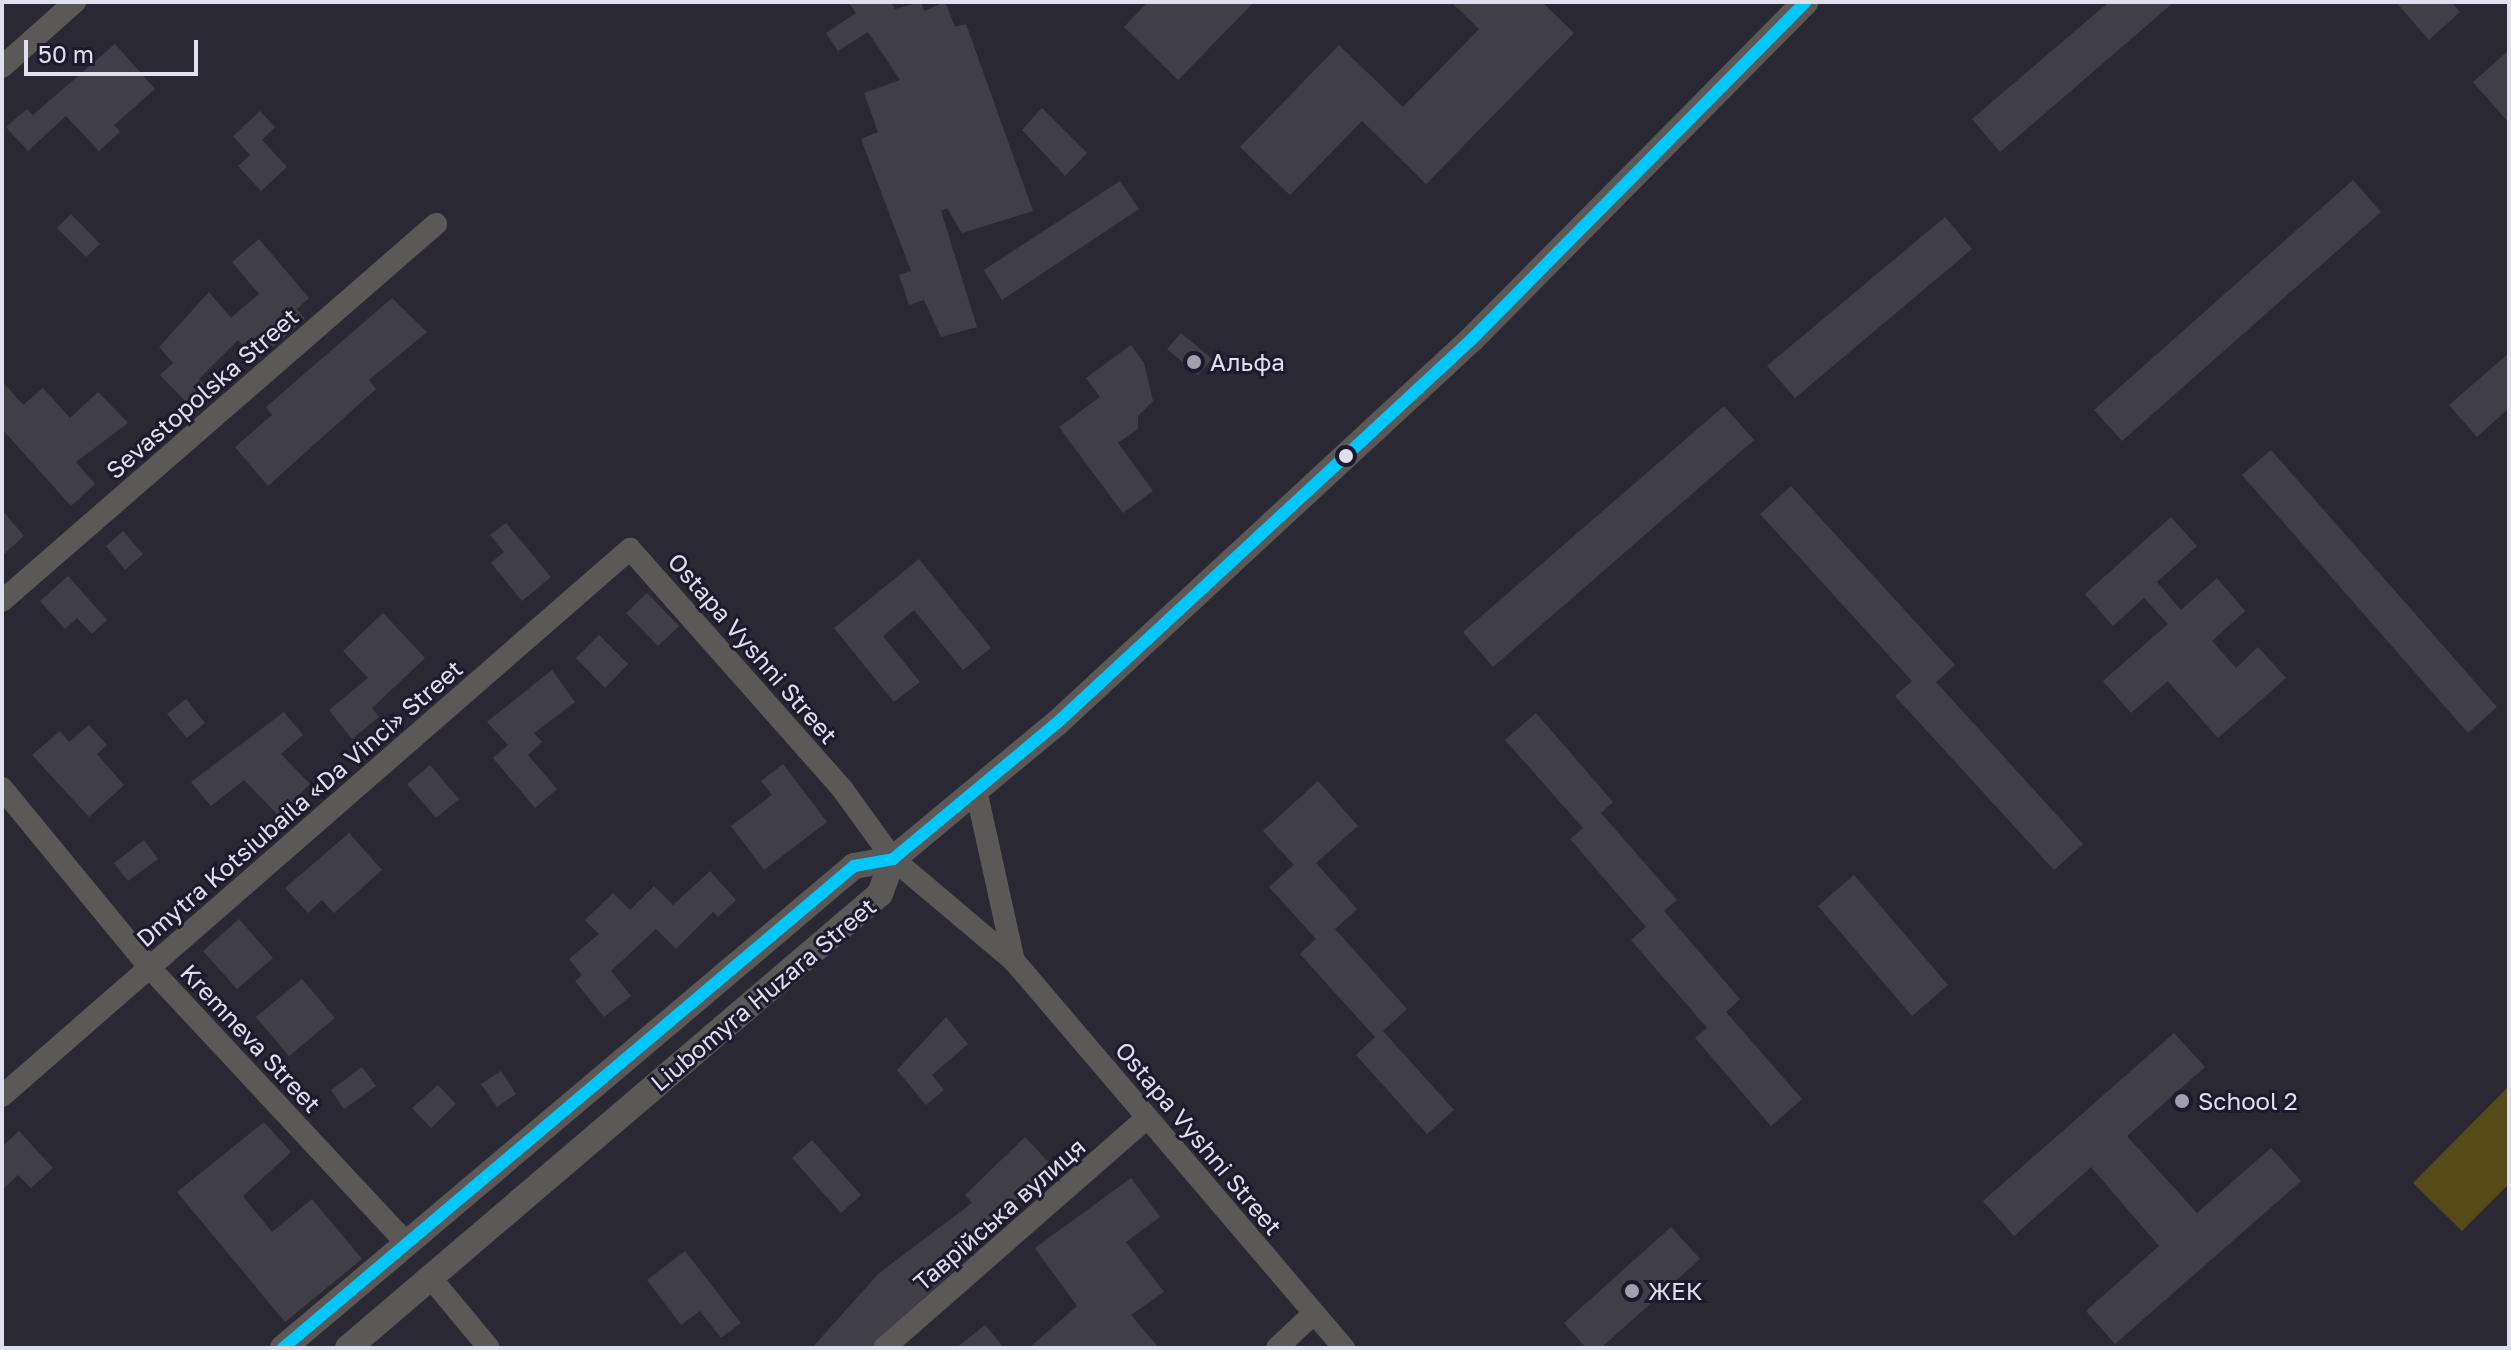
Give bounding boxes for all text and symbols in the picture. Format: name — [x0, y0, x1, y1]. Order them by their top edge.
scale bar — [28, 24, 202, 74]
text: 50 m — [38, 39, 94, 68]
street label: Sevastopolska Street — [100, 302, 304, 484]
place label: Альфа — [1210, 348, 1285, 376]
marker: Альфа — [1185, 353, 1203, 371]
unlabelled marker — [1338, 448, 1354, 464]
street label: Ostapa Vyshni Street — [662, 547, 844, 749]
street label: Dmytra Kotsiubaila «Da Vinci» Street — [130, 654, 468, 952]
street label: Liubomyra Huzara Street — [645, 891, 881, 1097]
street label: Kremneva Street — [175, 958, 327, 1118]
street label: Ostapa Vyshni Street — [1110, 1036, 1288, 1240]
place label: School 2 — [2198, 1087, 2298, 1115]
marker: School 2 — [2173, 1092, 2191, 1110]
street label: Таврійська вулиця — [907, 1132, 1091, 1296]
place label: ЖЕК — [1648, 1277, 1702, 1305]
marker: ЖЕК — [1623, 1282, 1641, 1300]

